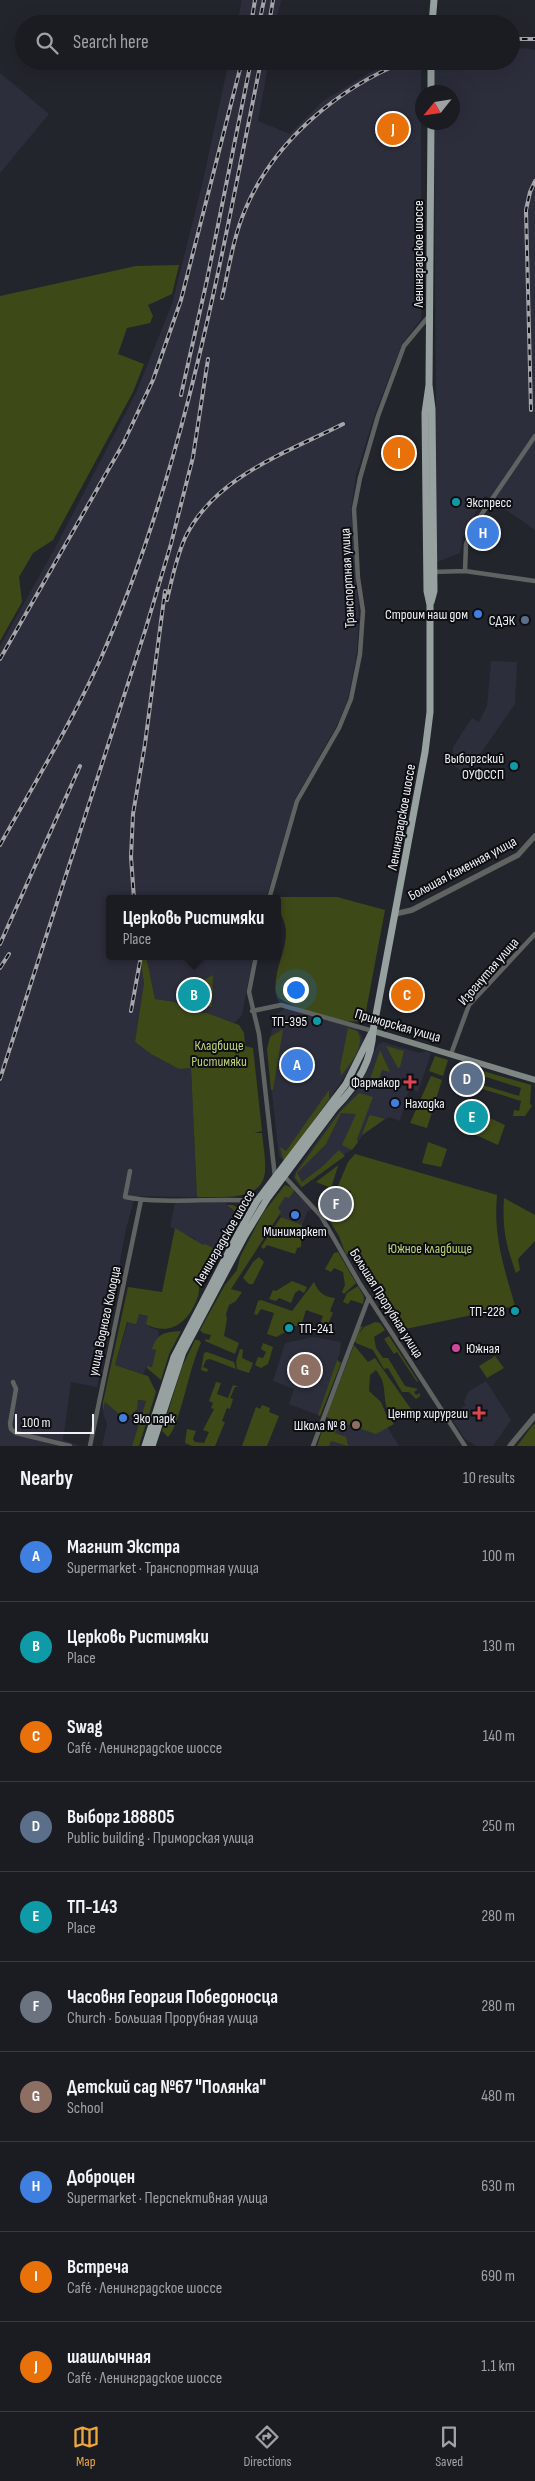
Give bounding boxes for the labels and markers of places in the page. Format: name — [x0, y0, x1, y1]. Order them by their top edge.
pin: J — [377, 110, 409, 148]
pin: I — [383, 434, 415, 472]
place label: Экспресс — [466, 494, 512, 511]
marker: Экспресс — [450, 496, 462, 508]
pin: H — [467, 514, 499, 552]
place label: Строим наш дом — [385, 606, 468, 623]
marker: Строим наш дом — [472, 608, 484, 620]
place label: СДЭК — [489, 612, 516, 629]
marker: СДЭК — [519, 614, 531, 626]
place label: Выборгский ОУФССП — [445, 750, 504, 783]
marker: Выборгский ОУФССП — [508, 760, 520, 772]
pin: B — [178, 976, 210, 1014]
pin: C — [391, 976, 423, 1014]
place label: ТП-395 — [271, 1013, 307, 1030]
marker: ТП-395 — [311, 1015, 323, 1027]
pin: A — [281, 1046, 313, 1084]
pin: D — [451, 1060, 483, 1098]
place label: Фармакор — [351, 1074, 400, 1091]
marker: Фармакор — [404, 1076, 416, 1088]
place label: Находка — [405, 1095, 445, 1112]
marker: Находка — [389, 1097, 401, 1109]
pin: E — [456, 1098, 488, 1136]
pin: F — [320, 1185, 352, 1223]
marker: Минимаркет — [289, 1209, 301, 1221]
place label: Минимаркет — [263, 1223, 327, 1240]
place label: ТП-228 — [469, 1303, 505, 1320]
marker: ТП-228 — [509, 1305, 521, 1317]
place label: ТП-241 — [299, 1320, 334, 1337]
marker: ТП-241 — [283, 1322, 295, 1334]
place label: Южная — [466, 1340, 500, 1357]
marker: Южная — [450, 1342, 462, 1354]
pin: G — [289, 1351, 321, 1389]
place label: Центр хирургии — [388, 1405, 468, 1422]
marker: Центр хирургии — [472, 1406, 486, 1420]
place label: Эко парк — [133, 1410, 176, 1427]
marker: Эко парк — [117, 1412, 129, 1424]
place label: Школа № 8 — [294, 1417, 346, 1434]
marker: Школа № 8 — [350, 1419, 362, 1431]

